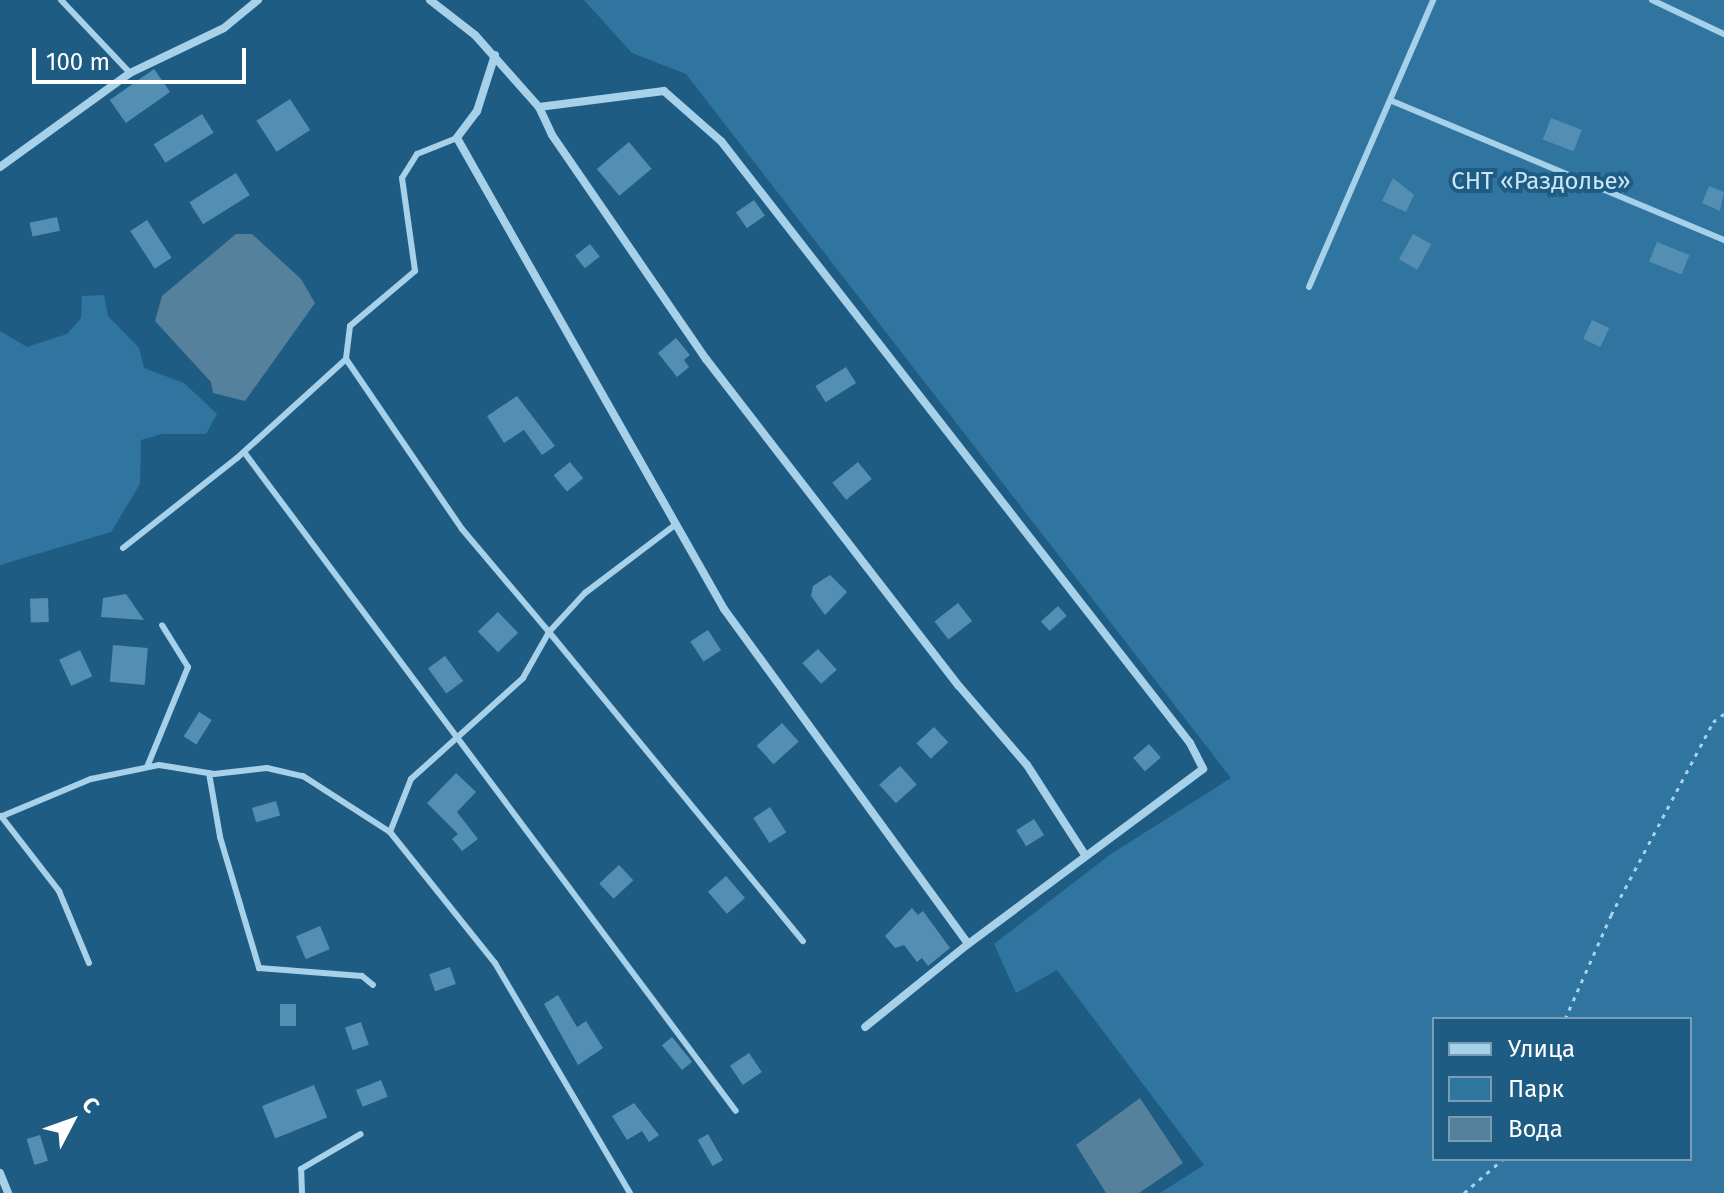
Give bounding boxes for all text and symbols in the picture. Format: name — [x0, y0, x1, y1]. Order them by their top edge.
scale bar — [36, 32, 250, 82]
text: 100 m — [46, 48, 110, 76]
park label: СНТ «Раздолье» — [1451, 168, 1631, 196]
legend — [1432, 1017, 1692, 1161]
text: Улица — [1508, 1035, 1575, 1063]
text: Парк — [1508, 1075, 1564, 1103]
north arrow — [32, 1081, 112, 1161]
text: С — [76, 1091, 105, 1119]
text: Вода — [1508, 1115, 1563, 1143]

